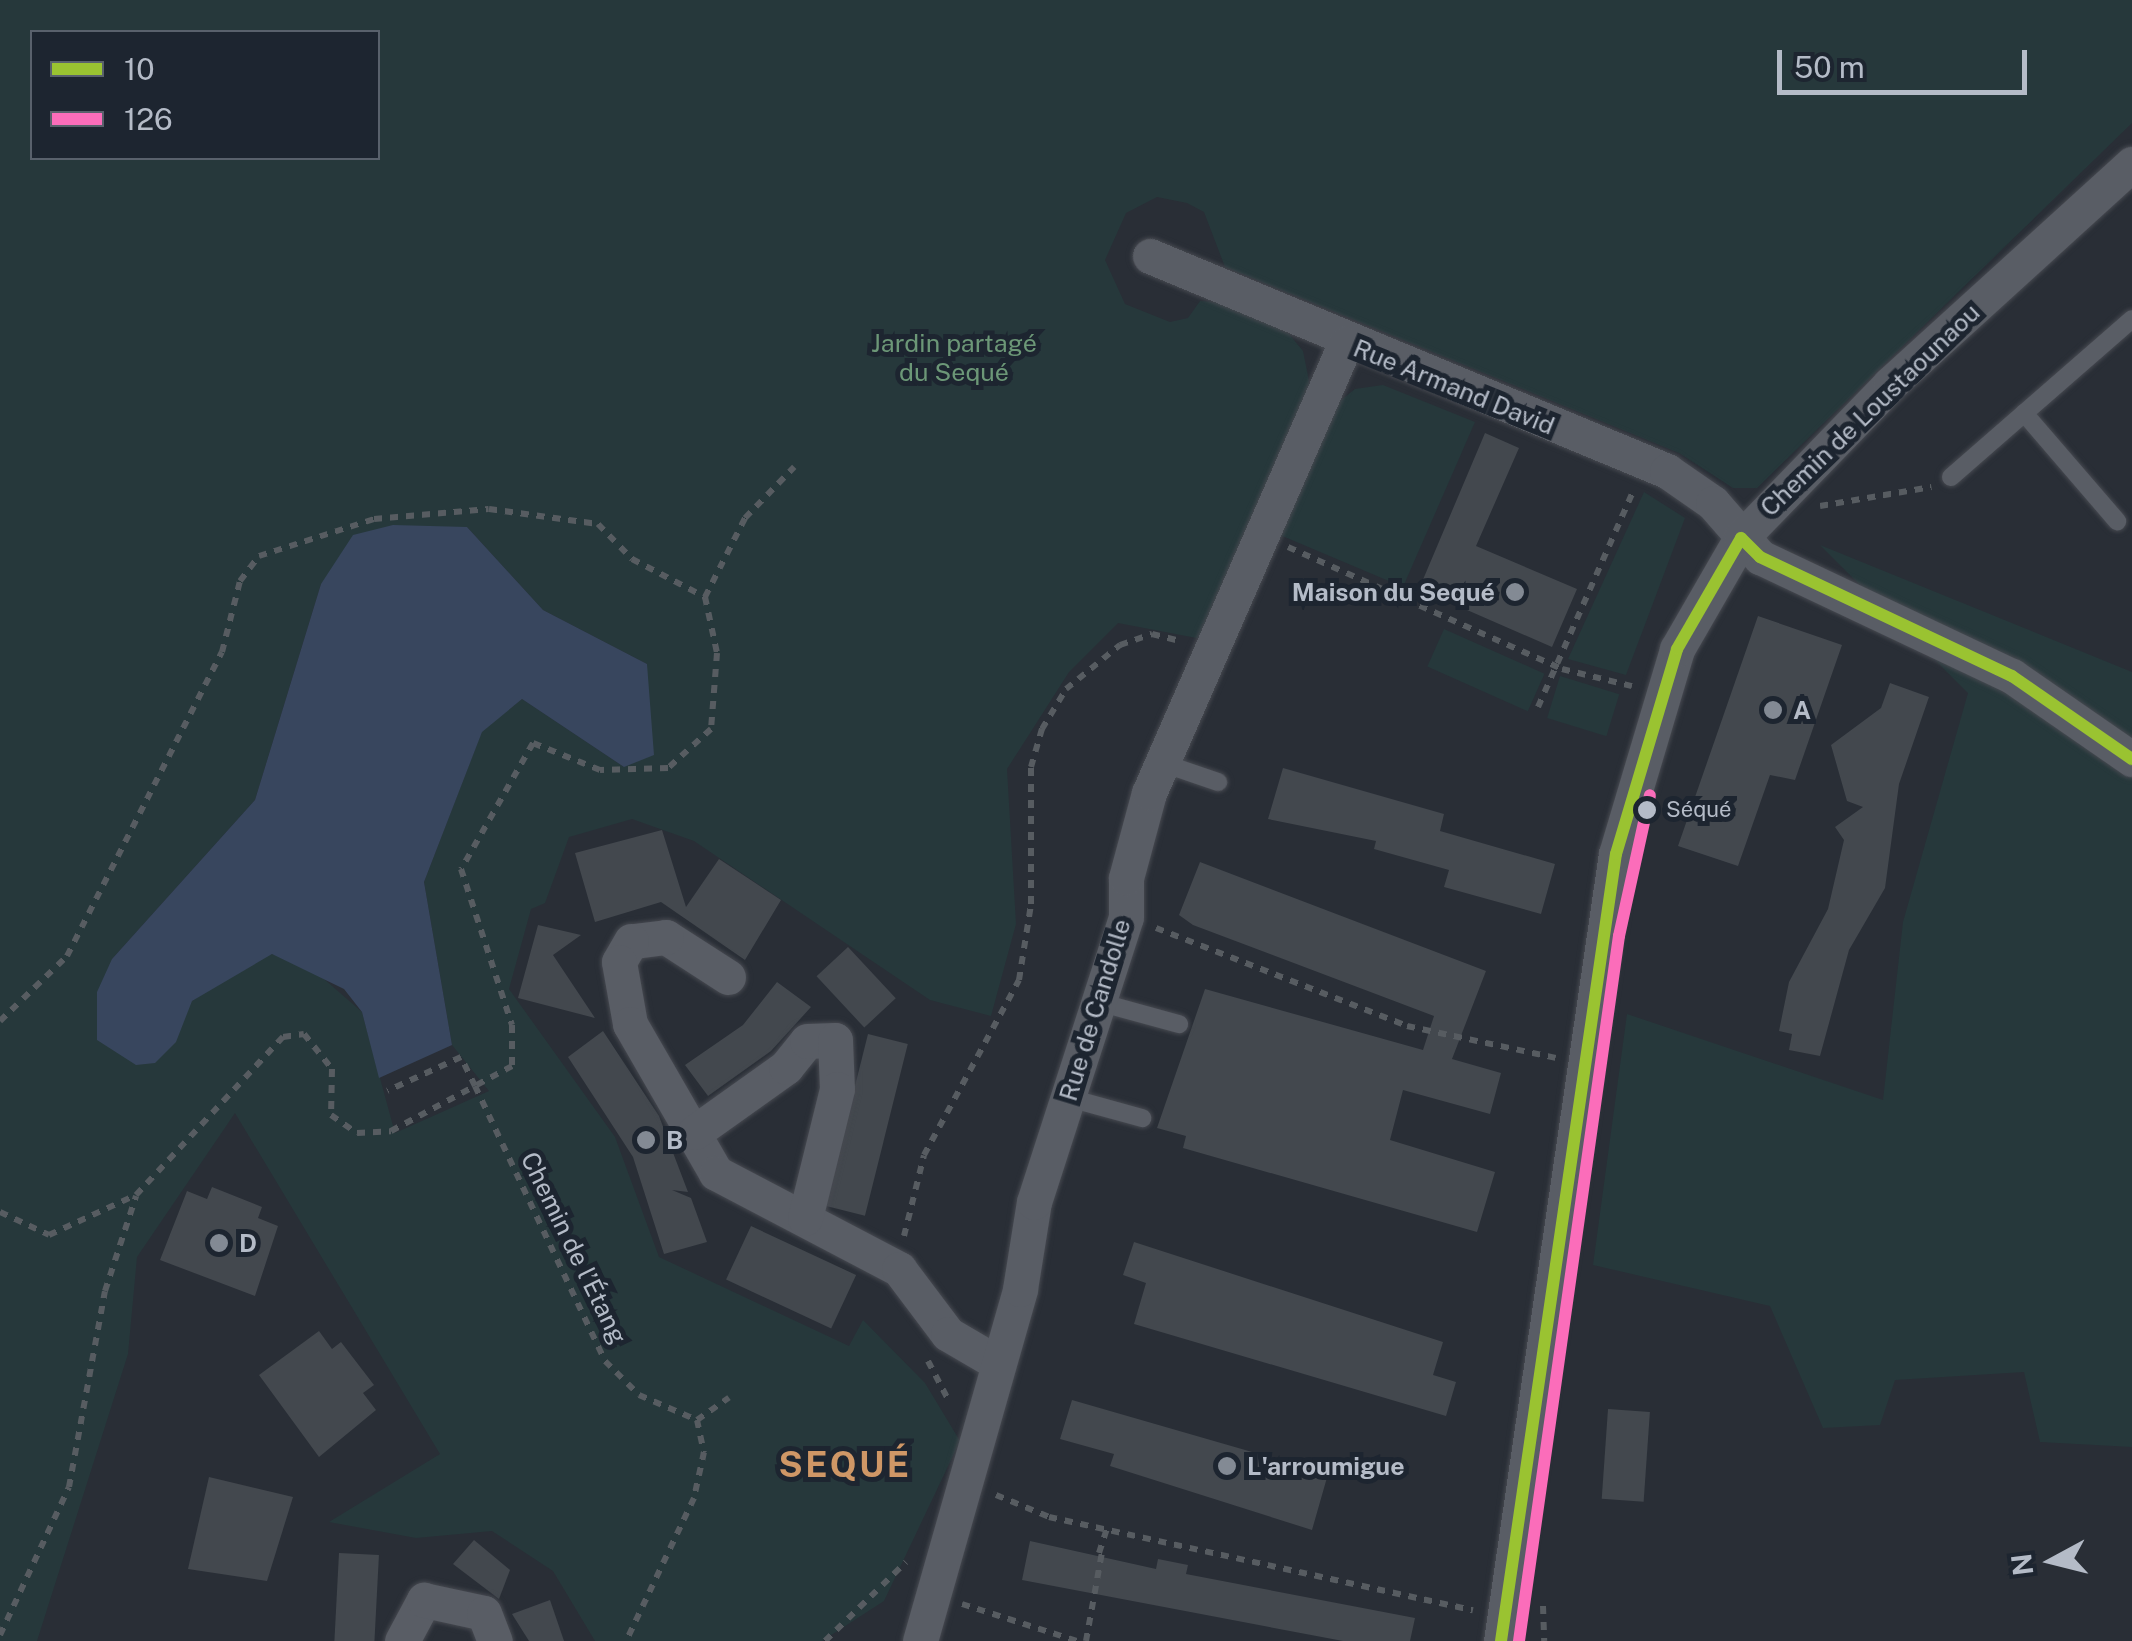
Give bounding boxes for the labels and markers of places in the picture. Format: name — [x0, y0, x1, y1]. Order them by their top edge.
place label: Maison du Sequé — [1291, 577, 1495, 607]
marker: Maison du Sequé — [1504, 581, 1526, 603]
place label: A — [1793, 695, 1811, 725]
marker: A — [1762, 699, 1784, 721]
place label: Séqué — [1666, 797, 1732, 823]
marker: Séqué — [1637, 800, 1657, 820]
place label: B — [666, 1125, 683, 1155]
marker: B — [635, 1129, 657, 1151]
place label: D — [239, 1228, 257, 1258]
marker: D — [208, 1232, 230, 1254]
place label: L'arroumigue — [1247, 1451, 1405, 1481]
marker: L'arroumigue — [1216, 1455, 1238, 1477]

